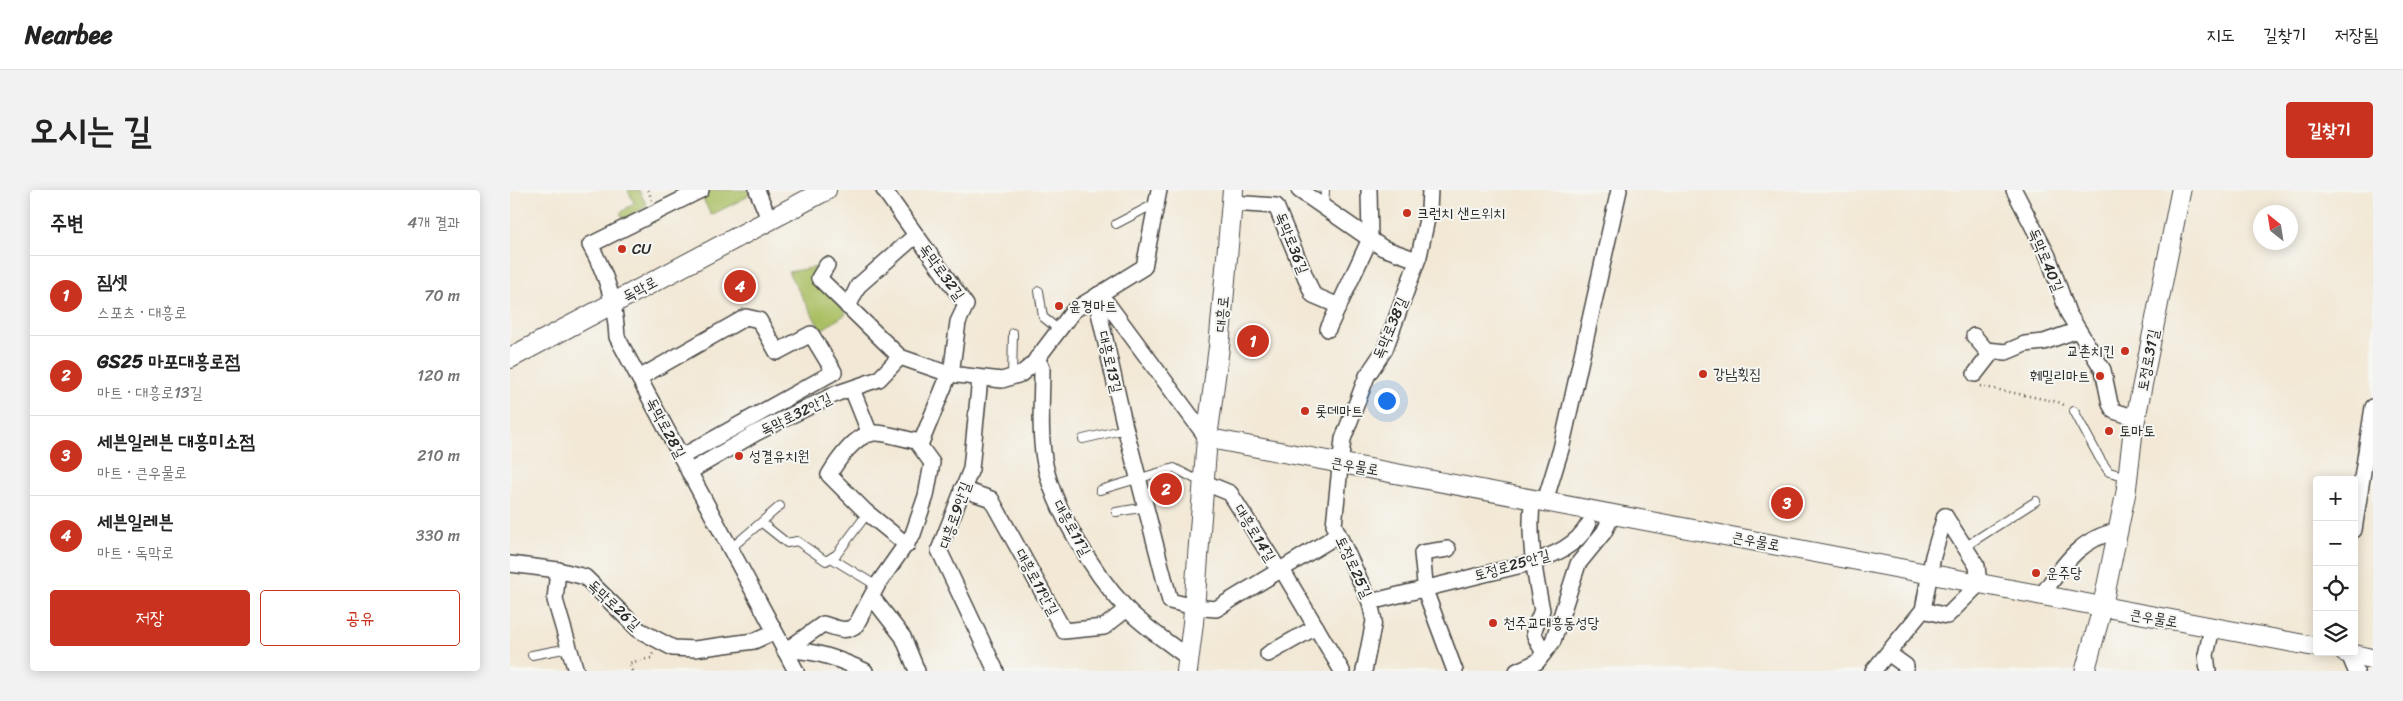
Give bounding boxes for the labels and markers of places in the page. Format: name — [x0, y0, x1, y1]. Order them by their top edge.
place label: 크런치 샌드위치 — [1417, 200, 1505, 226]
marker: 크런치 샌드위치 — [1401, 207, 1413, 219]
place label: CU — [632, 236, 652, 262]
marker: CU — [616, 243, 628, 255]
pin: 4 — [724, 267, 756, 305]
place label: 윤경마트 — [1069, 293, 1117, 319]
marker: 윤경마트 — [1053, 300, 1065, 312]
pin: 1 — [1237, 322, 1269, 360]
place label: 교촌치킨 — [2067, 338, 2115, 364]
marker: 교촌치킨 — [2119, 345, 2131, 357]
place label: 강남횟집 — [1713, 361, 1761, 387]
place label: 훼밀리마트 — [2030, 363, 2090, 389]
marker: 강남횟집 — [1697, 368, 1709, 380]
marker: 훼밀리마트 — [2094, 370, 2106, 382]
place label: 롯데마트 — [1315, 398, 1363, 424]
marker: 롯데마트 — [1299, 405, 1311, 417]
place label: 토마토 — [2119, 418, 2155, 444]
marker: 토마토 — [2103, 425, 2115, 437]
place label: 성결유치원 — [749, 443, 809, 469]
marker: 성결유치원 — [733, 450, 745, 462]
pin: 2 — [1150, 470, 1182, 508]
pin: 3 — [1771, 484, 1803, 522]
place label: 운주당 — [2046, 560, 2082, 586]
marker: 운주당 — [2030, 567, 2042, 579]
place label: 천주교대흥동성당 — [1503, 610, 1600, 636]
marker: 천주교대흥동성당 — [1487, 617, 1499, 629]

